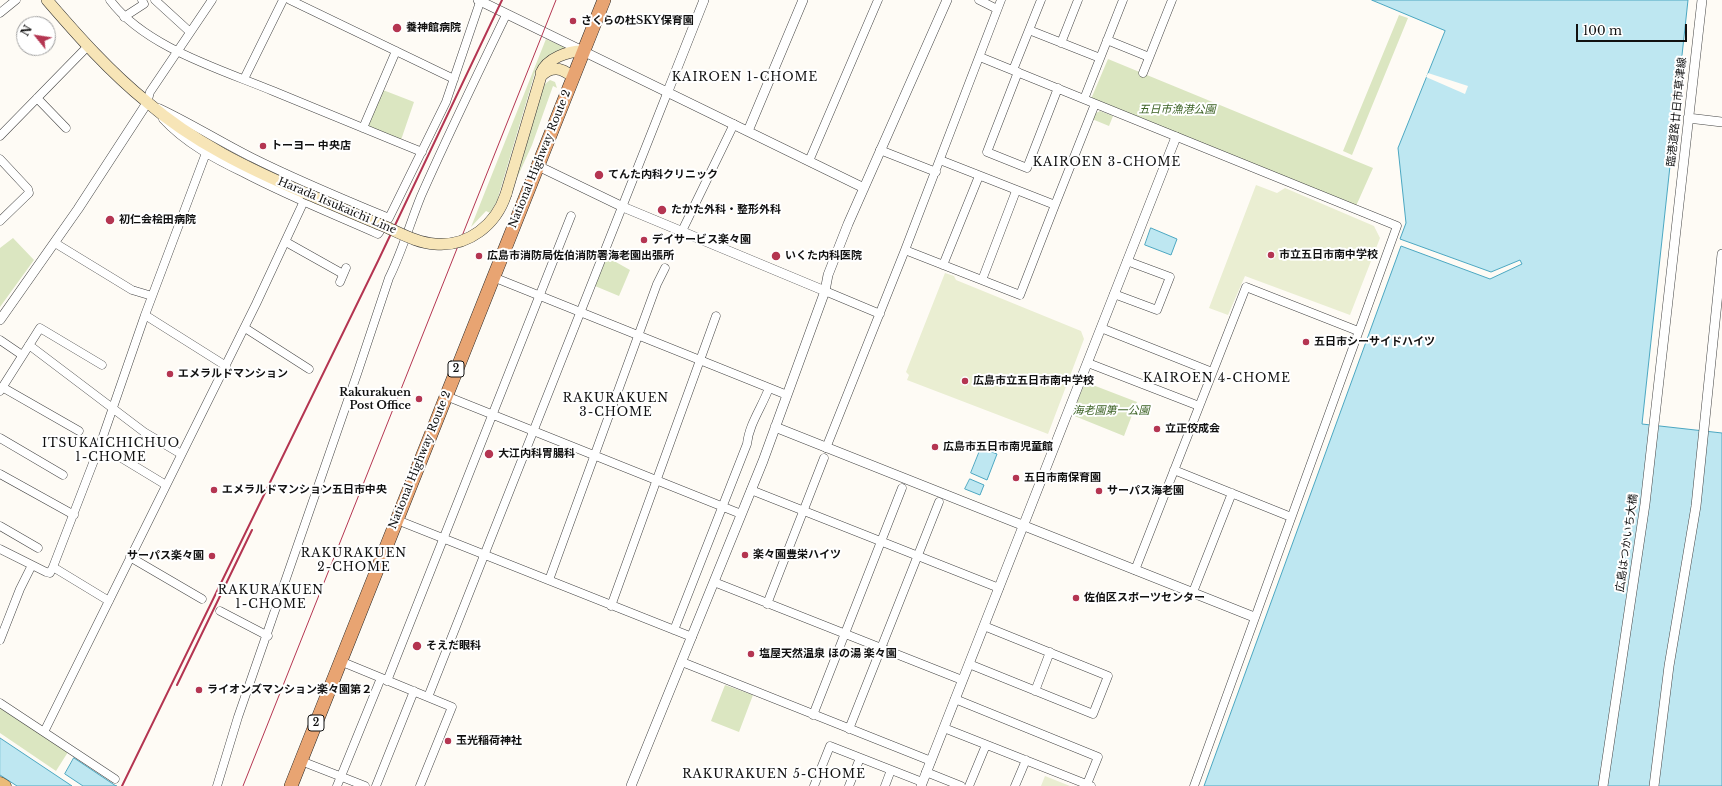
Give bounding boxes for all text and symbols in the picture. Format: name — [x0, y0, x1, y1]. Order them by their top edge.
place label: さくらの杜SKY保育園 — [581, 14, 694, 28]
north arrow — [16, 16, 56, 56]
marker: さくらの杜SKY保育園 — [568, 16, 578, 26]
scale bar — [1578, 16, 1689, 42]
place label: 養神館病院 — [406, 21, 461, 35]
marker: 養神館病院 — [391, 22, 403, 34]
text: N — [18, 23, 35, 38]
text: 100 m — [1583, 23, 1622, 38]
street label: 臨港道路廿日市草津線 — [1665, 57, 1689, 167]
district label: KAIROEN 1-CHOME — [672, 71, 818, 85]
street label: National Highway Route 2 — [506, 88, 574, 230]
park label: 五日市漁港公園 — [1139, 103, 1215, 117]
place label: トーヨー 中央店 — [271, 139, 351, 153]
marker: トーヨー 中央店 — [258, 141, 268, 151]
district label: KAIROEN 3-CHOME — [1033, 156, 1181, 170]
place label: てんた内科クリニック — [608, 168, 718, 182]
marker: てんた内科クリニック — [593, 169, 605, 181]
street label: Harada Itsukaichi Line — [276, 175, 398, 237]
place label: たかた外科・整形外科 — [671, 203, 781, 217]
marker: たかた外科・整形外科 — [656, 204, 668, 216]
place label: 初仁会桧田病院 — [119, 213, 196, 227]
marker: 初仁会桧田病院 — [104, 214, 116, 226]
place label: デイサービス楽々園 — [652, 233, 751, 247]
marker: デイサービス楽々園 — [639, 235, 649, 245]
place label: 市立五日市南中学校 — [1279, 248, 1378, 262]
place label: 広島市消防局佐伯消防署海老園出張所 — [487, 249, 674, 263]
place label: いくた内科医院 — [785, 249, 862, 263]
marker: いくた内科医院 — [770, 250, 782, 262]
marker: 市立五日市南中学校 — [1266, 250, 1276, 260]
marker: 広島市消防局佐伯消防署海老園出張所 — [474, 251, 484, 261]
place label: 五日市シーサイドハイツ — [1314, 335, 1435, 349]
marker: 五日市シーサイドハイツ — [1301, 337, 1311, 347]
road number: 2 — [448, 361, 464, 377]
place label: エメラルドマンション — [178, 367, 288, 381]
marker: エメラルドマンション — [165, 369, 175, 379]
district label: KAIROEN 4-CHOME — [1143, 372, 1291, 386]
place label: 広島市立五日市南中学校 — [973, 374, 1094, 388]
marker: 広島市立五日市南中学校 — [960, 376, 970, 386]
place label: Rakurakuen Post Office — [339, 386, 411, 412]
street label: National Highway Route 2 — [386, 389, 454, 531]
district label: RAKURAKUEN 3-CHOME — [563, 392, 669, 420]
marker: Rakurakuen Post Office — [414, 394, 424, 404]
park label: 海老園第一公園 — [1073, 404, 1149, 418]
place label: 立正佼成会 — [1165, 422, 1220, 436]
marker: 立正佼成会 — [1152, 424, 1162, 434]
district label: ITSUKAICHICHUO 1-CHOME — [42, 437, 180, 465]
place label: 広島市五日市南児童館 — [943, 440, 1053, 454]
marker: 広島市五日市南児童館 — [930, 442, 940, 452]
place label: 大江内科胃腸科 — [498, 447, 575, 461]
marker: 大江内科胃腸科 — [483, 448, 495, 460]
place label: 五日市南保育園 — [1024, 471, 1101, 485]
marker: 五日市南保育園 — [1011, 473, 1021, 483]
place label: エメラルドマンション五日市中央 — [222, 483, 387, 497]
place label: サーパス海老園 — [1107, 484, 1184, 498]
marker: エメラルドマンション五日市中央 — [209, 485, 219, 495]
marker: サーパス海老園 — [1094, 486, 1104, 496]
street label: 広島はつかいち大橋 — [1614, 493, 1640, 593]
district label: RAKURAKUEN 2-CHOME — [301, 547, 407, 575]
place label: 楽々園豊栄ハイツ — [753, 548, 841, 562]
place label: サーパス楽々園 — [127, 549, 204, 563]
marker: 楽々園豊栄ハイツ — [740, 550, 750, 560]
marker: サーパス楽々園 — [207, 551, 217, 561]
district label: RAKURAKUEN 1-CHOME — [218, 584, 324, 612]
place label: 佐伯区スポーツセンター — [1084, 591, 1205, 605]
marker: 佐伯区スポーツセンター — [1071, 593, 1081, 603]
place label: そえだ眼科 — [426, 639, 481, 653]
marker: そえだ眼科 — [411, 640, 423, 652]
place label: 塩屋天然温泉 ほの湯 楽々園 — [759, 647, 897, 661]
marker: 塩屋天然温泉 ほの湯 楽々園 — [746, 649, 756, 659]
place label: ライオンズマンション楽々園第２ — [207, 683, 372, 697]
marker: ライオンズマンション楽々園第２ — [194, 685, 204, 695]
road number: 2 — [308, 715, 324, 731]
place label: 玉光稲荷神社 — [456, 734, 522, 748]
marker: 玉光稲荷神社 — [443, 736, 453, 746]
district label: RAKURAKUEN 5-CHOME — [682, 768, 866, 782]

